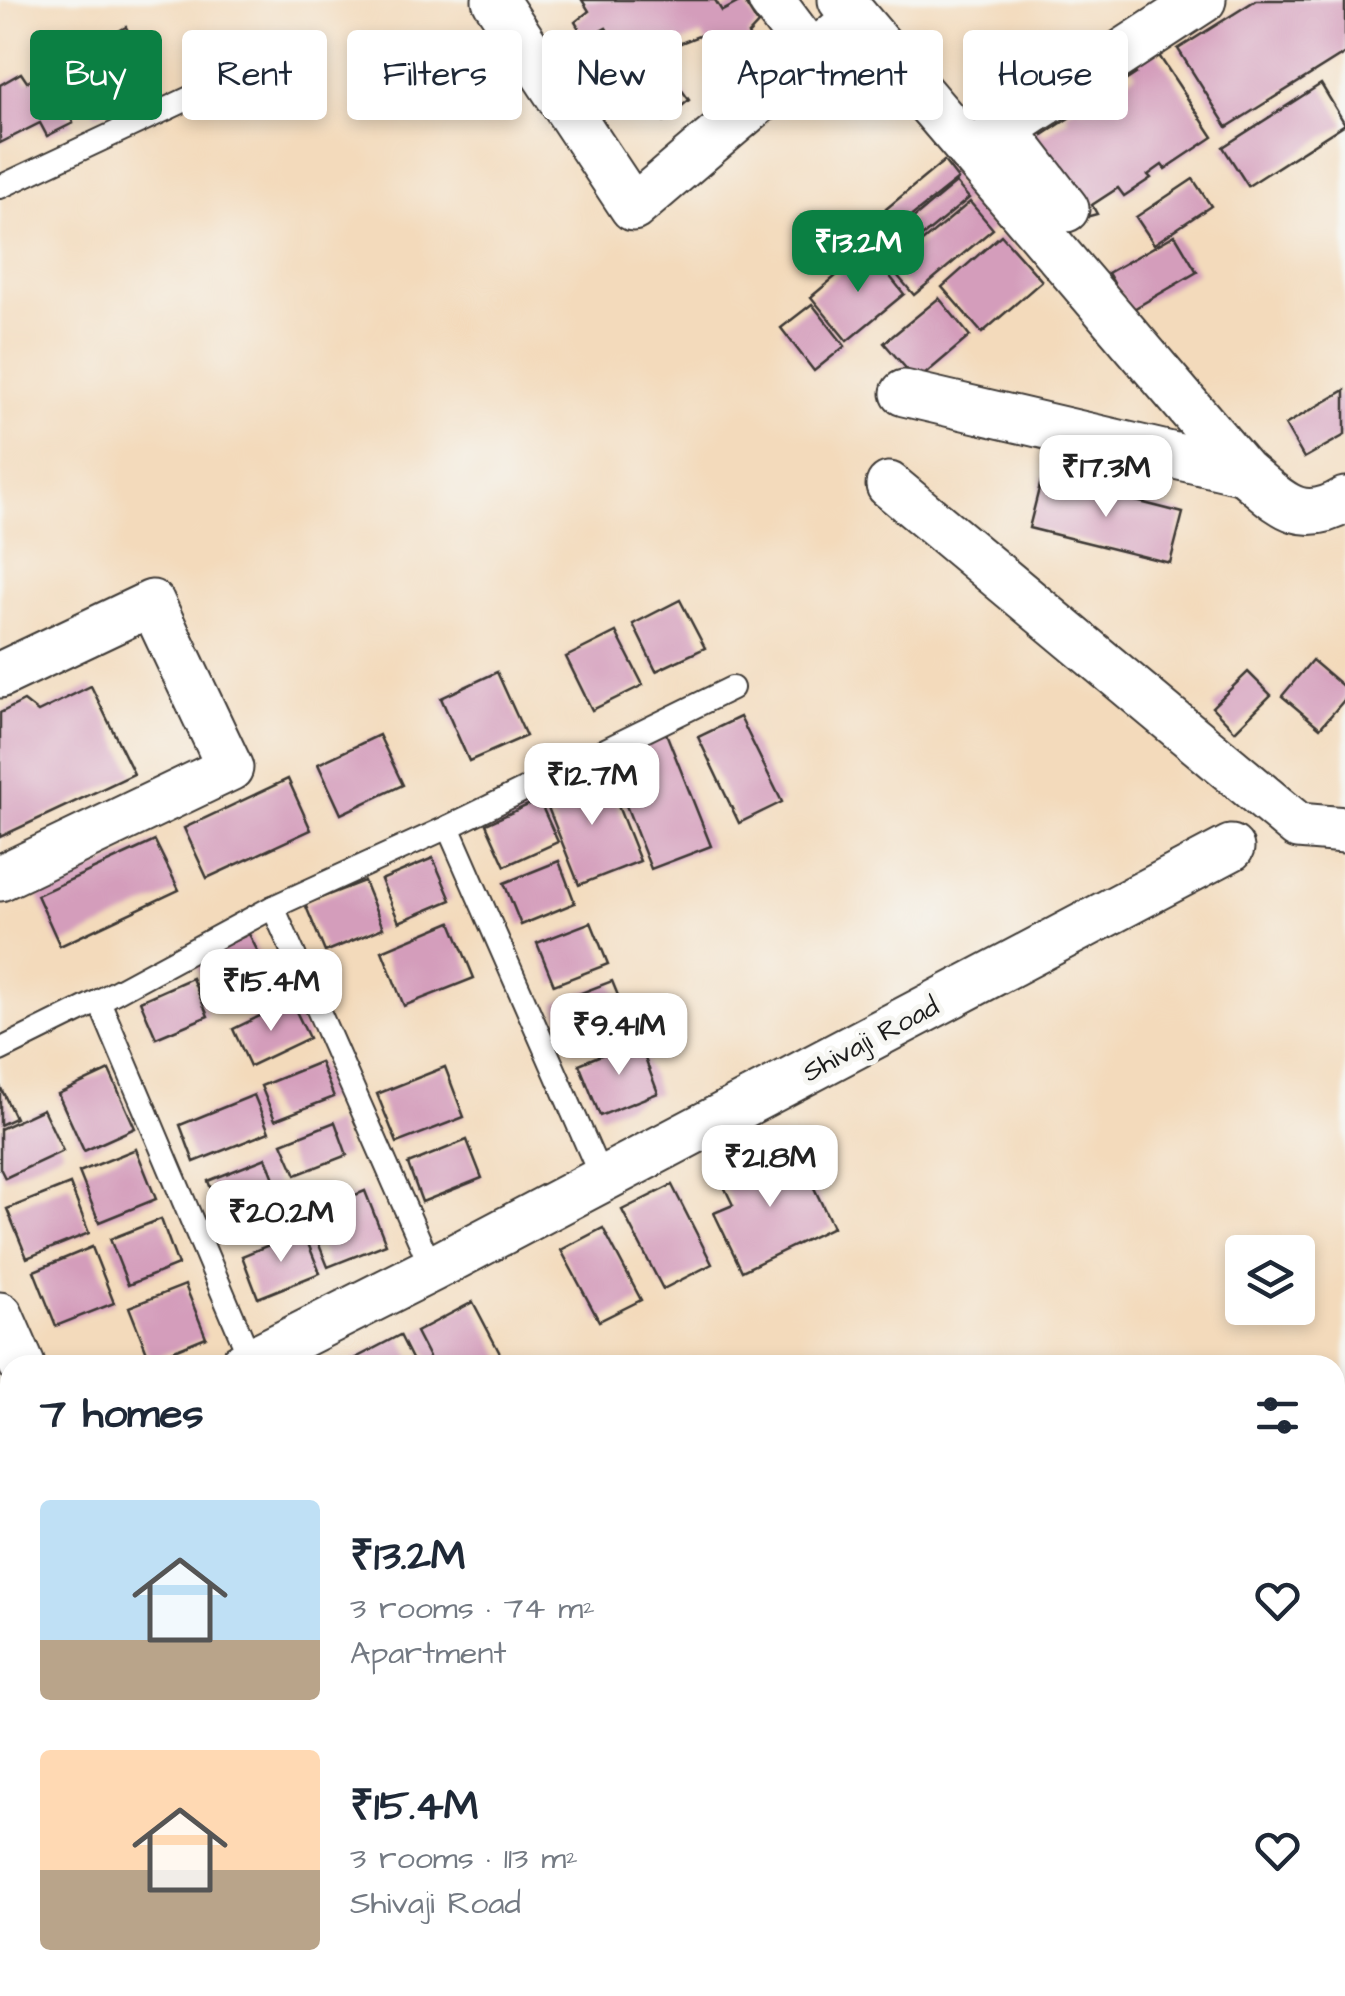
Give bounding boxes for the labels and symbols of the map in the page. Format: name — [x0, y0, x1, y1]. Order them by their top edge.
pin: ₹13.2M — [777, 210, 939, 295]
pin: ₹17.3M — [1025, 435, 1187, 520]
pin: ₹12.7M — [511, 743, 673, 828]
pin: ₹15.4M — [190, 949, 352, 1034]
street label: Shivaji Road — [796, 987, 946, 1092]
pin: ₹9.41M — [538, 993, 700, 1078]
pin: ₹21.8M — [689, 1125, 851, 1210]
pin: ₹20.2M — [200, 1180, 362, 1265]

